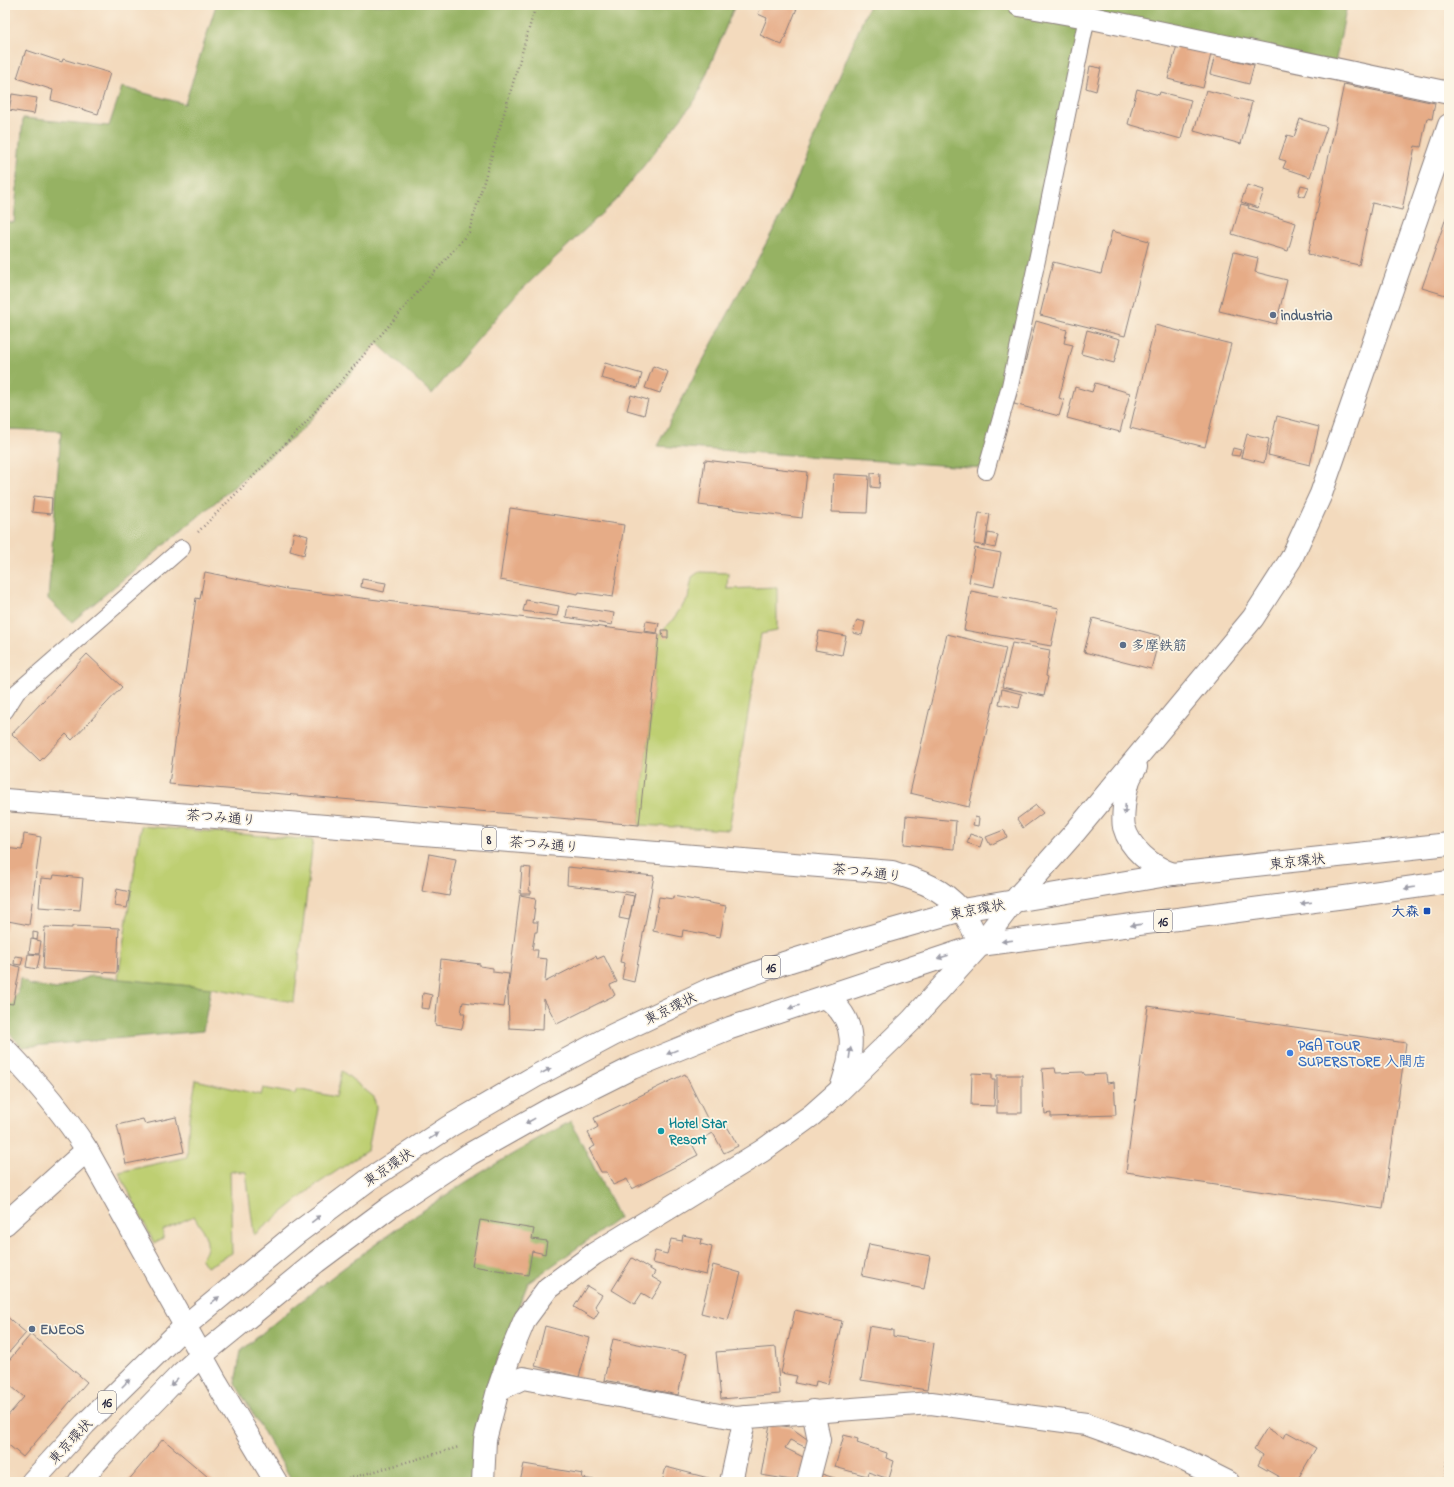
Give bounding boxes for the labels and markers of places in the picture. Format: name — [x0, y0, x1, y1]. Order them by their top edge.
place label: industria — [1281, 306, 1333, 327]
marker: industria — [1268, 310, 1278, 320]
place label: 多摩鉄筋 — [1131, 636, 1187, 657]
marker: 多摩鉄筋 — [1118, 640, 1128, 650]
place label: 大森 — [1391, 902, 1419, 923]
marker: 大森 — [1422, 906, 1432, 916]
place label: PGA TOUR SUPERSTORE 入間店 — [1298, 1036, 1426, 1073]
marker: PGA TOUR SUPERSTORE 入間店 — [1285, 1048, 1295, 1058]
place label: Hotel Star Resort — [668, 1114, 727, 1151]
marker: Hotel Star Resort — [656, 1126, 666, 1136]
place label: ENEOS — [40, 1320, 85, 1341]
marker: ENEOS — [27, 1324, 37, 1334]

